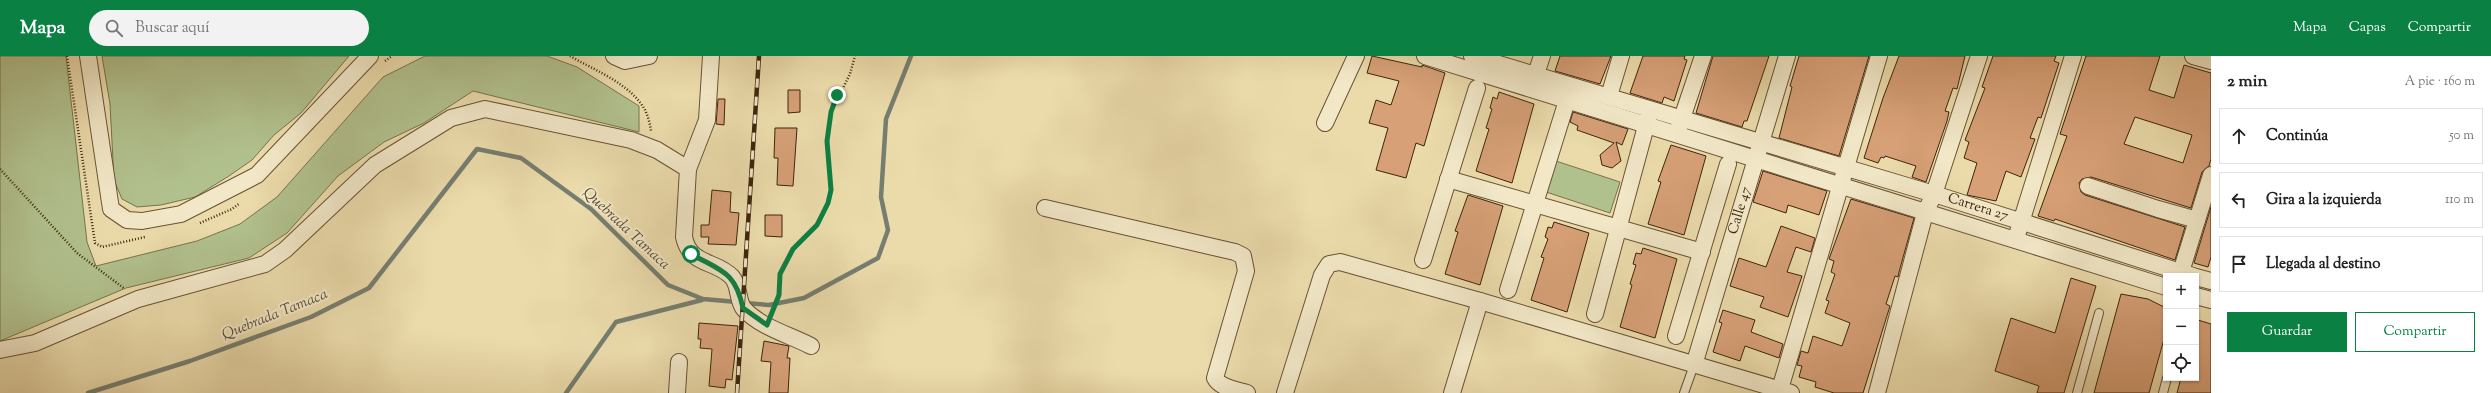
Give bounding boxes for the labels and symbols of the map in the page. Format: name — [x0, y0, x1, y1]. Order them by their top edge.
route end — [828, 86, 846, 104]
water label: Quebrada Tamaca — [578, 183, 674, 275]
street label: Calle 47 — [1724, 185, 1757, 237]
street label: Carrera 27 — [1945, 189, 2011, 227]
route start — [682, 245, 700, 263]
water label: Quebrada Tamaca — [219, 284, 331, 346]

